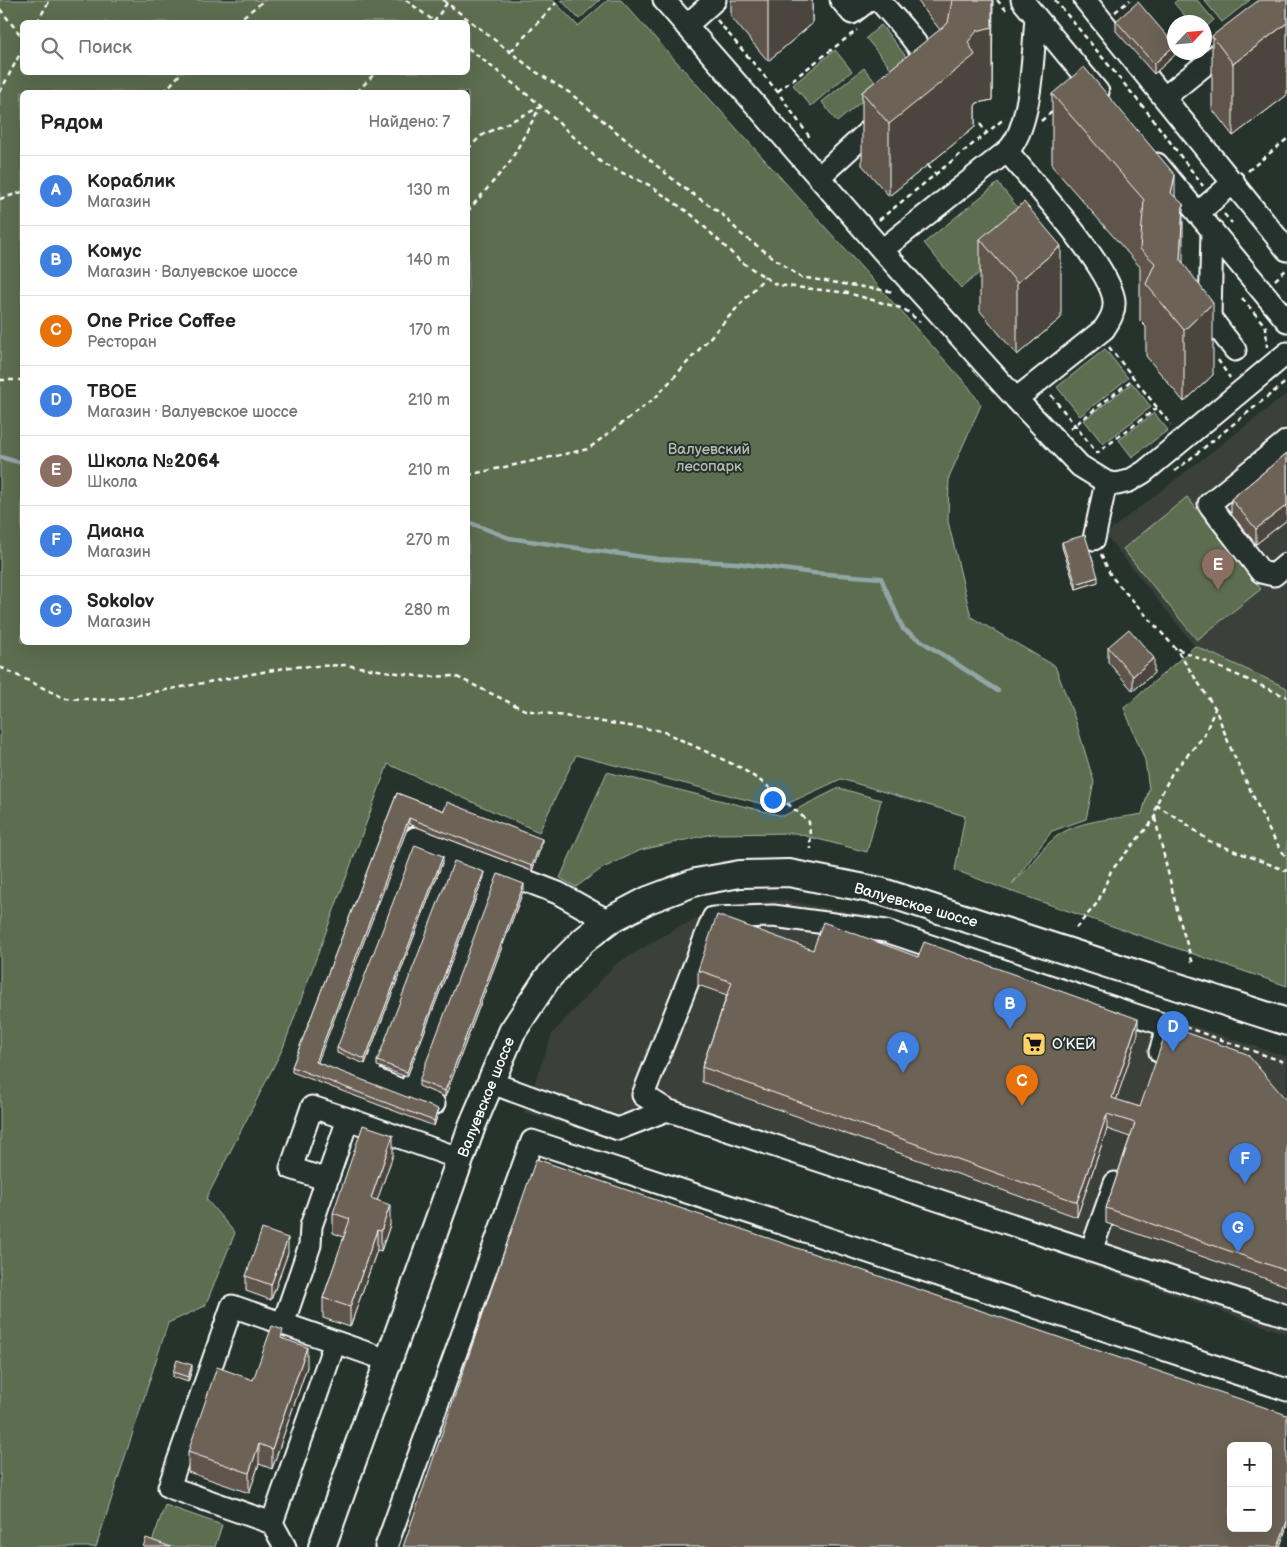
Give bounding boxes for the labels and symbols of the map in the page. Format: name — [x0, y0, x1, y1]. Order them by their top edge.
north arrow — [1167, 15, 1212, 60]
park label: Валуевский лесопарк — [668, 440, 750, 476]
pin: E — [1202, 549, 1234, 590]
your location — [760, 787, 786, 813]
street label: Валуевское шоссе — [852, 879, 980, 932]
pin: B — [994, 988, 1026, 1029]
pin: D — [1157, 1011, 1189, 1052]
supermarket icon: О’КЕЙ — [1021, 1031, 1047, 1057]
pin: A — [887, 1032, 919, 1073]
street label: Валуевское шоссе — [454, 1034, 519, 1160]
place label: О’КЕЙ — [1052, 1035, 1096, 1054]
pin: C — [1006, 1065, 1038, 1106]
pin: F — [1229, 1143, 1261, 1184]
pin: G — [1222, 1212, 1254, 1253]

